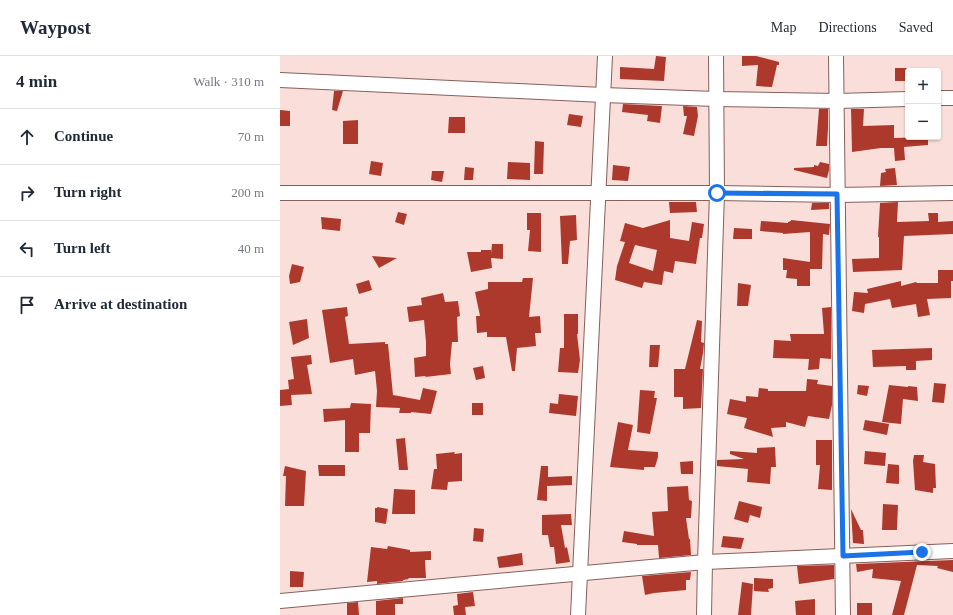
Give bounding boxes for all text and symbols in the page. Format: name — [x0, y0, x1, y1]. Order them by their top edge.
text: Waypost — [20, 17, 91, 38]
text: Map — [771, 20, 796, 35]
text: Directions — [818, 20, 877, 35]
text: Saved — [899, 20, 933, 35]
map controls — [905, 68, 941, 140]
button: + — [905, 68, 941, 104]
text: 4 min — [16, 72, 57, 91]
text: Walk · 310 m — [193, 74, 264, 89]
button: − — [905, 104, 941, 140]
icon: ahead — [16, 126, 38, 148]
text: Continue — [54, 128, 113, 144]
text: 70 m — [238, 129, 264, 144]
icon: right — [16, 182, 38, 204]
text: Turn right — [54, 184, 121, 200]
route start — [708, 184, 726, 202]
text: 200 m — [231, 185, 264, 200]
icon: left — [16, 238, 38, 260]
text: Turn left — [54, 240, 111, 256]
text: 40 m — [238, 241, 264, 256]
icon: arrive — [16, 294, 38, 316]
text: Arrive at destination — [54, 296, 187, 312]
route end — [913, 543, 931, 561]

